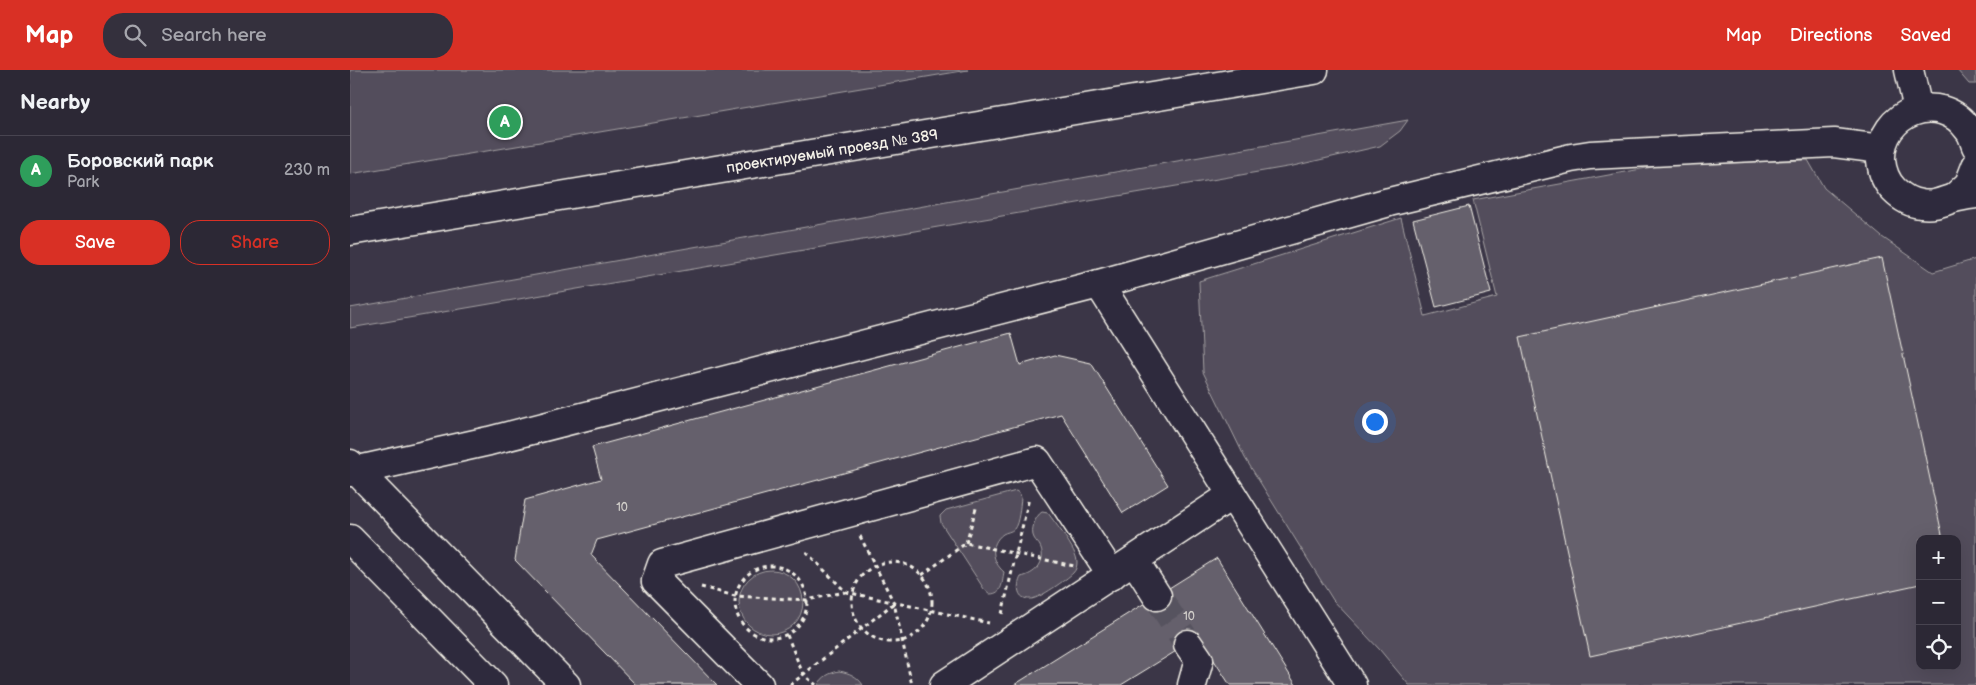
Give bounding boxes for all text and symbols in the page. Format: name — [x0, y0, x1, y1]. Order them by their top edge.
search box — [103, 13, 453, 58]
text: Map — [25, 21, 73, 50]
icon: search — [121, 21, 149, 49]
text: Search here — [161, 24, 267, 47]
text: Map — [1726, 25, 1762, 46]
text: Directions — [1790, 25, 1872, 46]
text: Saved — [1900, 25, 1951, 46]
text: Nearby — [20, 90, 90, 115]
pin: A — [489, 103, 521, 141]
street label: проектируемый проезд № 389 — [725, 125, 939, 178]
text: Боровский парк — [67, 150, 213, 173]
text: A — [31, 161, 41, 180]
text: 230 m — [284, 161, 330, 180]
text: Park — [67, 173, 99, 192]
button: Save — [20, 220, 170, 265]
button: Share — [180, 220, 330, 265]
your location — [1362, 409, 1388, 435]
house number: 10 — [616, 500, 628, 515]
map controls — [1916, 535, 1961, 670]
button: + — [1916, 535, 1961, 580]
button: − — [1916, 580, 1961, 625]
house number: 10 — [1183, 609, 1195, 624]
button: locate — [1916, 625, 1961, 670]

